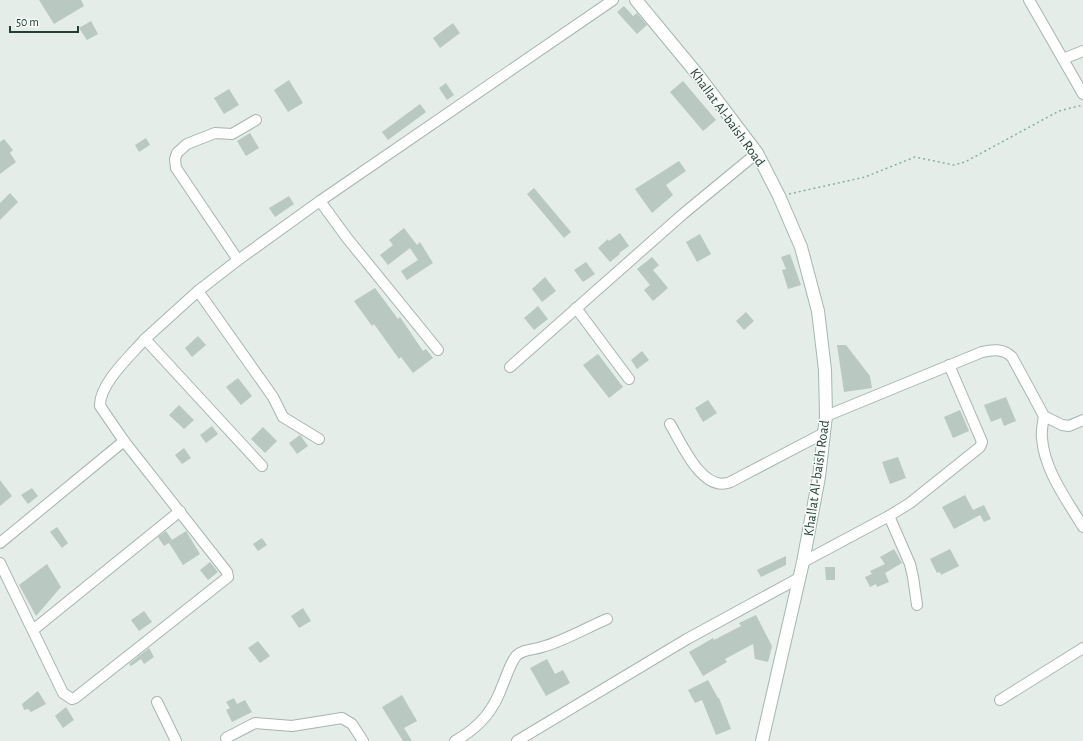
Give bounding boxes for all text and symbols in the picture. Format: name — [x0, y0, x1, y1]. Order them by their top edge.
scale bar — [10, 8, 78, 34]
text: 50 m — [16, 16, 39, 28]
street label: Khallat Al-baish Road — [687, 66, 767, 169]
street label: Khallat Al-baish Road — [802, 419, 832, 537]

